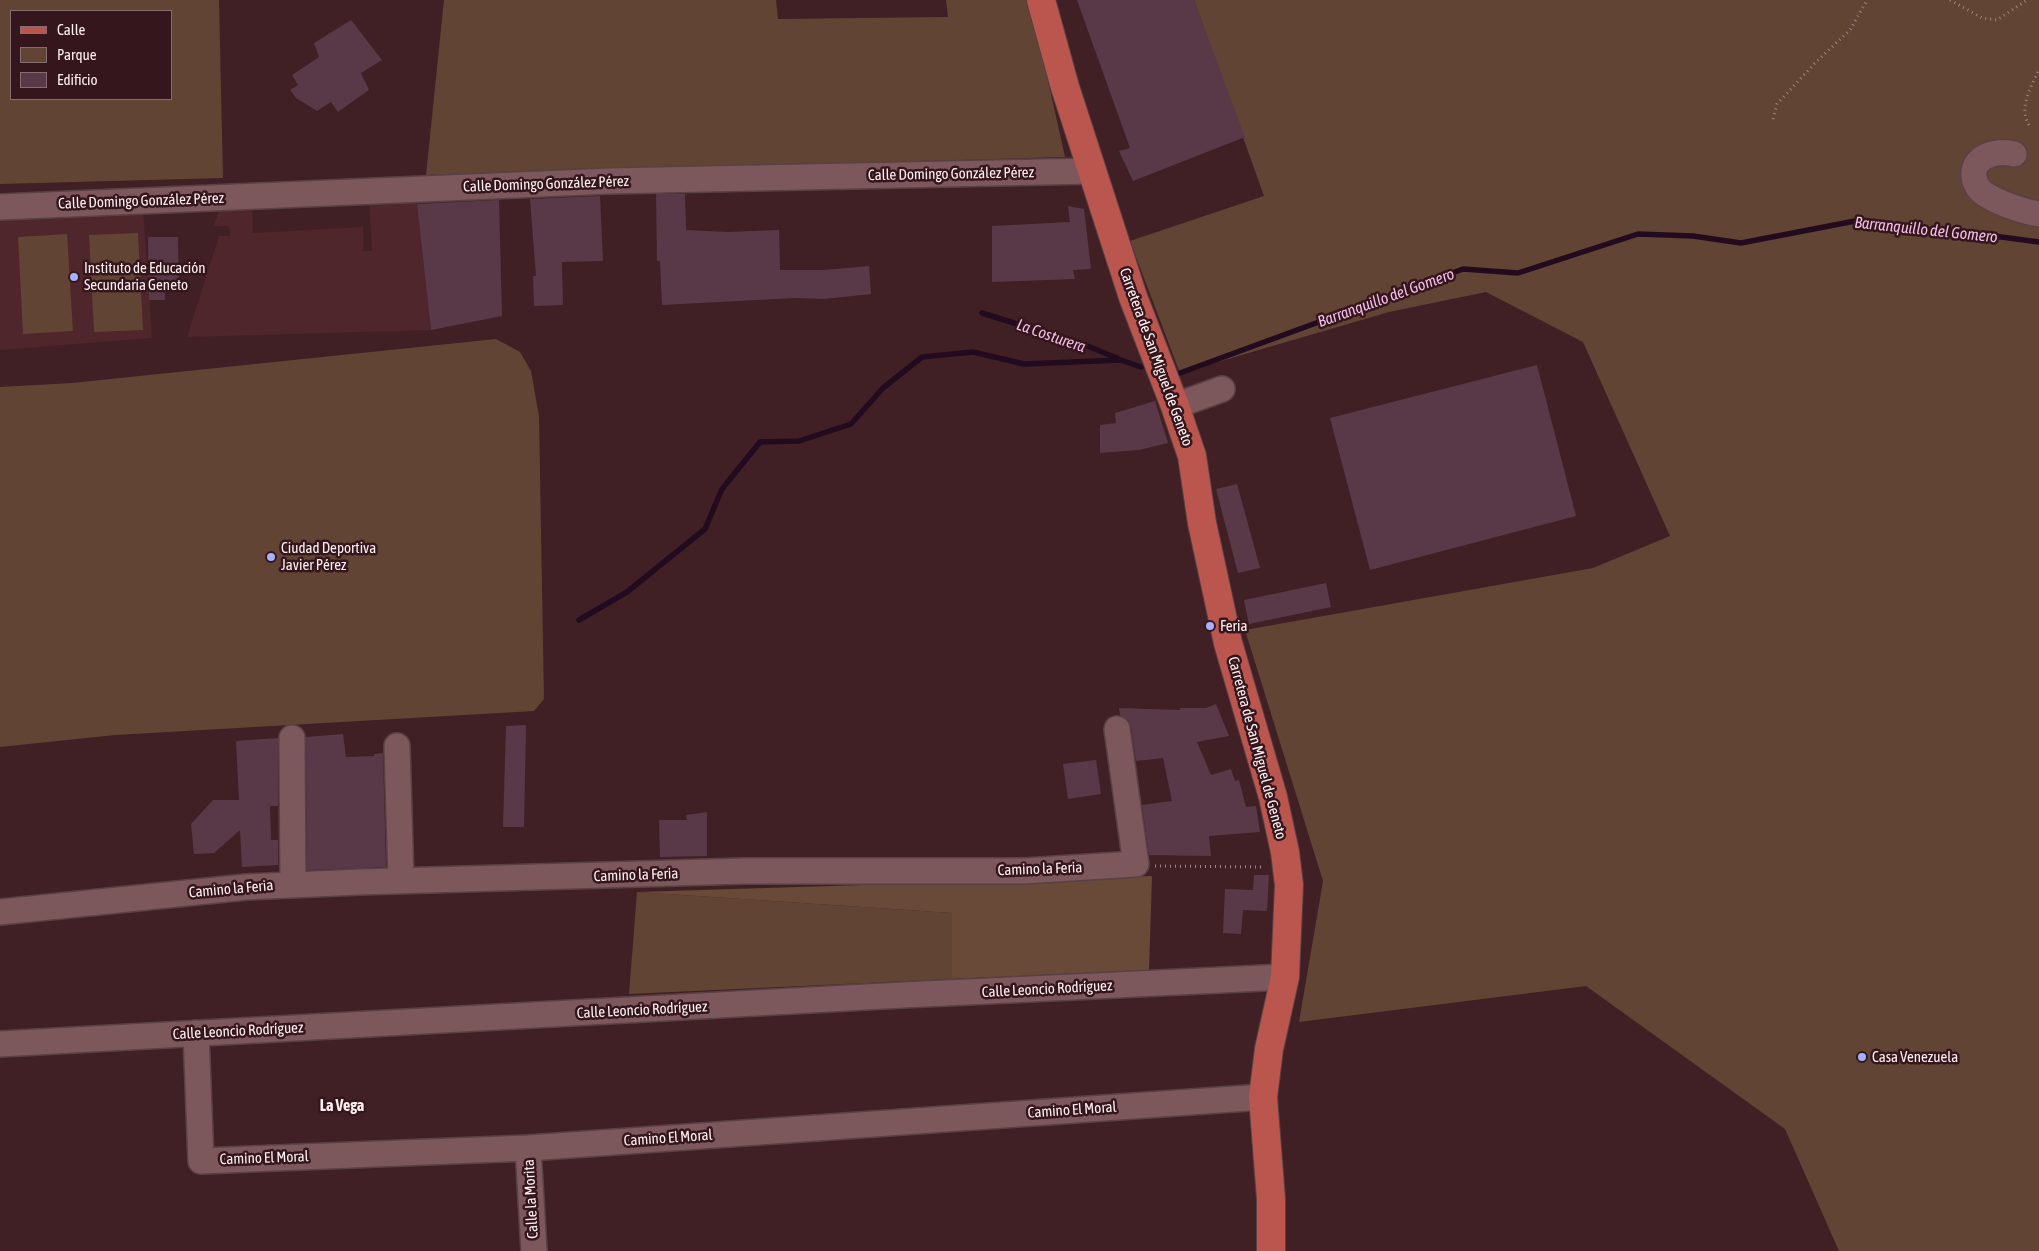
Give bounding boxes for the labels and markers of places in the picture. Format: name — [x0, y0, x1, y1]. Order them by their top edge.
place label: Instituto de Educación Secundaria Geneto — [84, 259, 206, 294]
marker: Instituto de Educación Secundaria Geneto — [68, 271, 80, 283]
place label: Ciudad Deportiva Javier Pérez — [281, 539, 376, 574]
marker: Ciudad Deportiva Javier Pérez — [265, 551, 277, 563]
place label: Feria — [1220, 617, 1247, 635]
marker: Feria — [1204, 620, 1216, 632]
place label: Casa Venezuela — [1872, 1048, 1958, 1066]
marker: Casa Venezuela — [1856, 1051, 1868, 1063]

